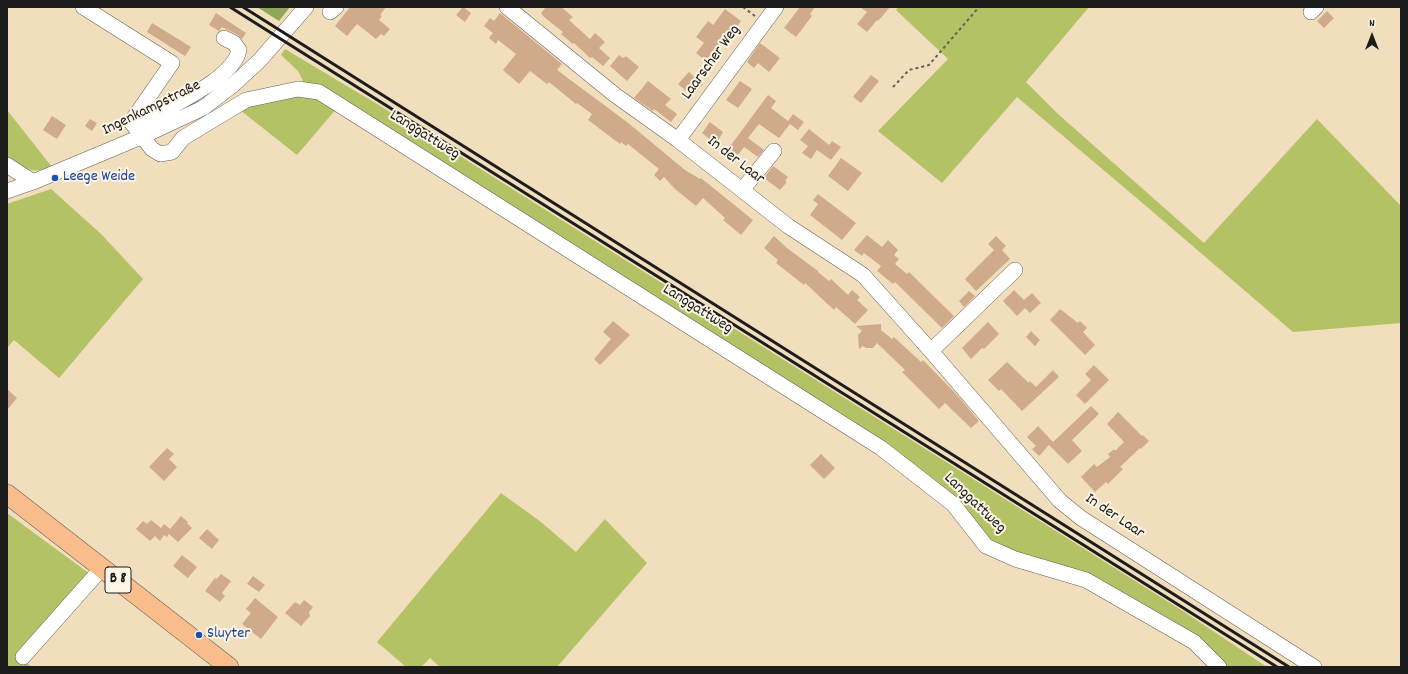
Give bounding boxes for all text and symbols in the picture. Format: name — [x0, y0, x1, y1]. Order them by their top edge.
north arrow — [1352, 16, 1392, 56]
text: N — [1369, 16, 1375, 32]
street label: Laarscher Weg — [678, 22, 746, 104]
street label: Ingenkampstraße — [100, 77, 204, 141]
street label: Langgattweg — [385, 107, 463, 165]
street label: In der Laar — [702, 133, 768, 189]
place label: Leege Weide — [63, 168, 135, 188]
marker: Leege Weide — [50, 173, 60, 183]
street label: Langgattweg — [658, 281, 736, 339]
street label: Langgattweg — [939, 470, 1009, 538]
street label: In der Laar — [1081, 490, 1147, 544]
road number: B 8 — [105, 567, 131, 593]
place label: Sluyter — [207, 625, 250, 645]
marker: Sluyter — [194, 630, 204, 640]

